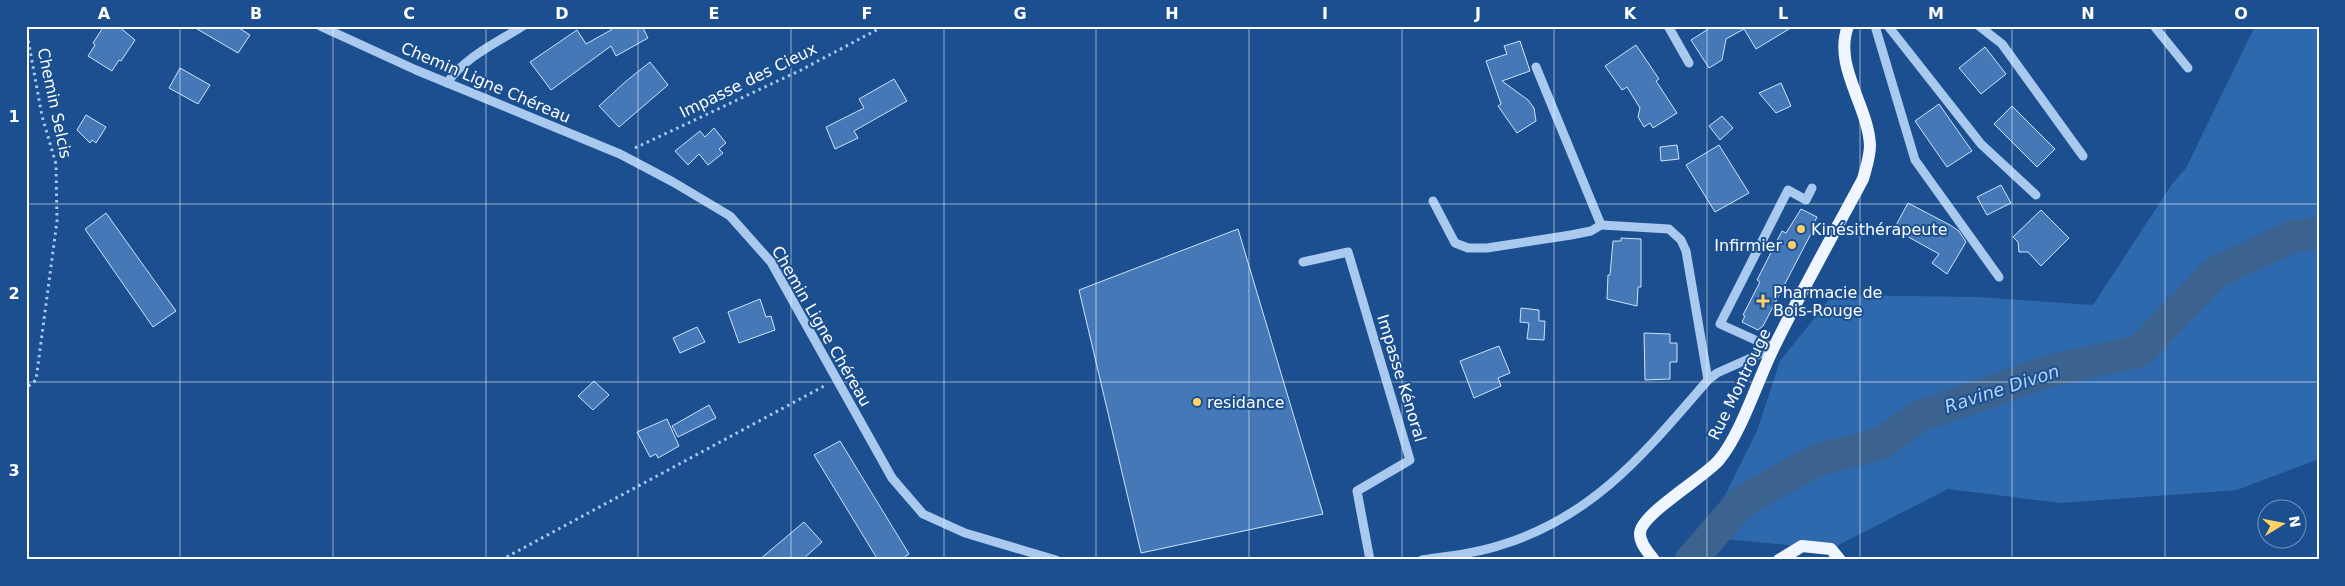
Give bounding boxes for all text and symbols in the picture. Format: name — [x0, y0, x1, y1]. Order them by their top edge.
text: A — [98, 4, 111, 23]
text: B — [250, 4, 262, 23]
text: C — [403, 4, 415, 23]
text: D — [555, 4, 569, 23]
text: E — [709, 4, 719, 23]
text: F — [862, 4, 872, 23]
text: G — [1013, 4, 1027, 23]
text: H — [1165, 4, 1179, 23]
text: I — [1322, 4, 1328, 23]
text: J — [1474, 4, 1481, 23]
text: K — [1624, 4, 1637, 23]
text: L — [1778, 4, 1788, 23]
text: M — [1928, 4, 1944, 23]
text: N — [2081, 4, 2095, 23]
text: O — [2234, 4, 2248, 23]
street label: Chemin Ligne Chéreau — [398, 38, 573, 127]
street label: Impasse des Cieux — [676, 39, 820, 122]
street label: Chemin Selcis — [34, 46, 75, 160]
text: 1 — [8, 107, 20, 126]
place label: Kinésithérapeute — [1811, 220, 1948, 239]
marker: Kinésithérapeute — [1795, 223, 1807, 235]
place label: Infirmier — [1714, 236, 1782, 255]
marker: Infirmier — [1786, 239, 1798, 251]
street label: Chemin Ligne Chéreau — [768, 243, 875, 410]
place label: Pharmacie de Bois-Rouge — [1773, 283, 1882, 320]
text: 2 — [8, 284, 20, 303]
marker: Pharmacie de Bois-Rouge — [1757, 295, 1769, 307]
street label: Impasse Kénoral — [1373, 312, 1430, 444]
street label: Rue Montrouge — [1704, 325, 1775, 443]
water label: Ravine Divon — [1942, 360, 2062, 417]
place label: residance — [1207, 393, 1285, 412]
marker: residance — [1191, 396, 1203, 408]
text: 3 — [8, 461, 20, 480]
north arrow — [2258, 498, 2308, 548]
text: N — [2286, 515, 2304, 529]

